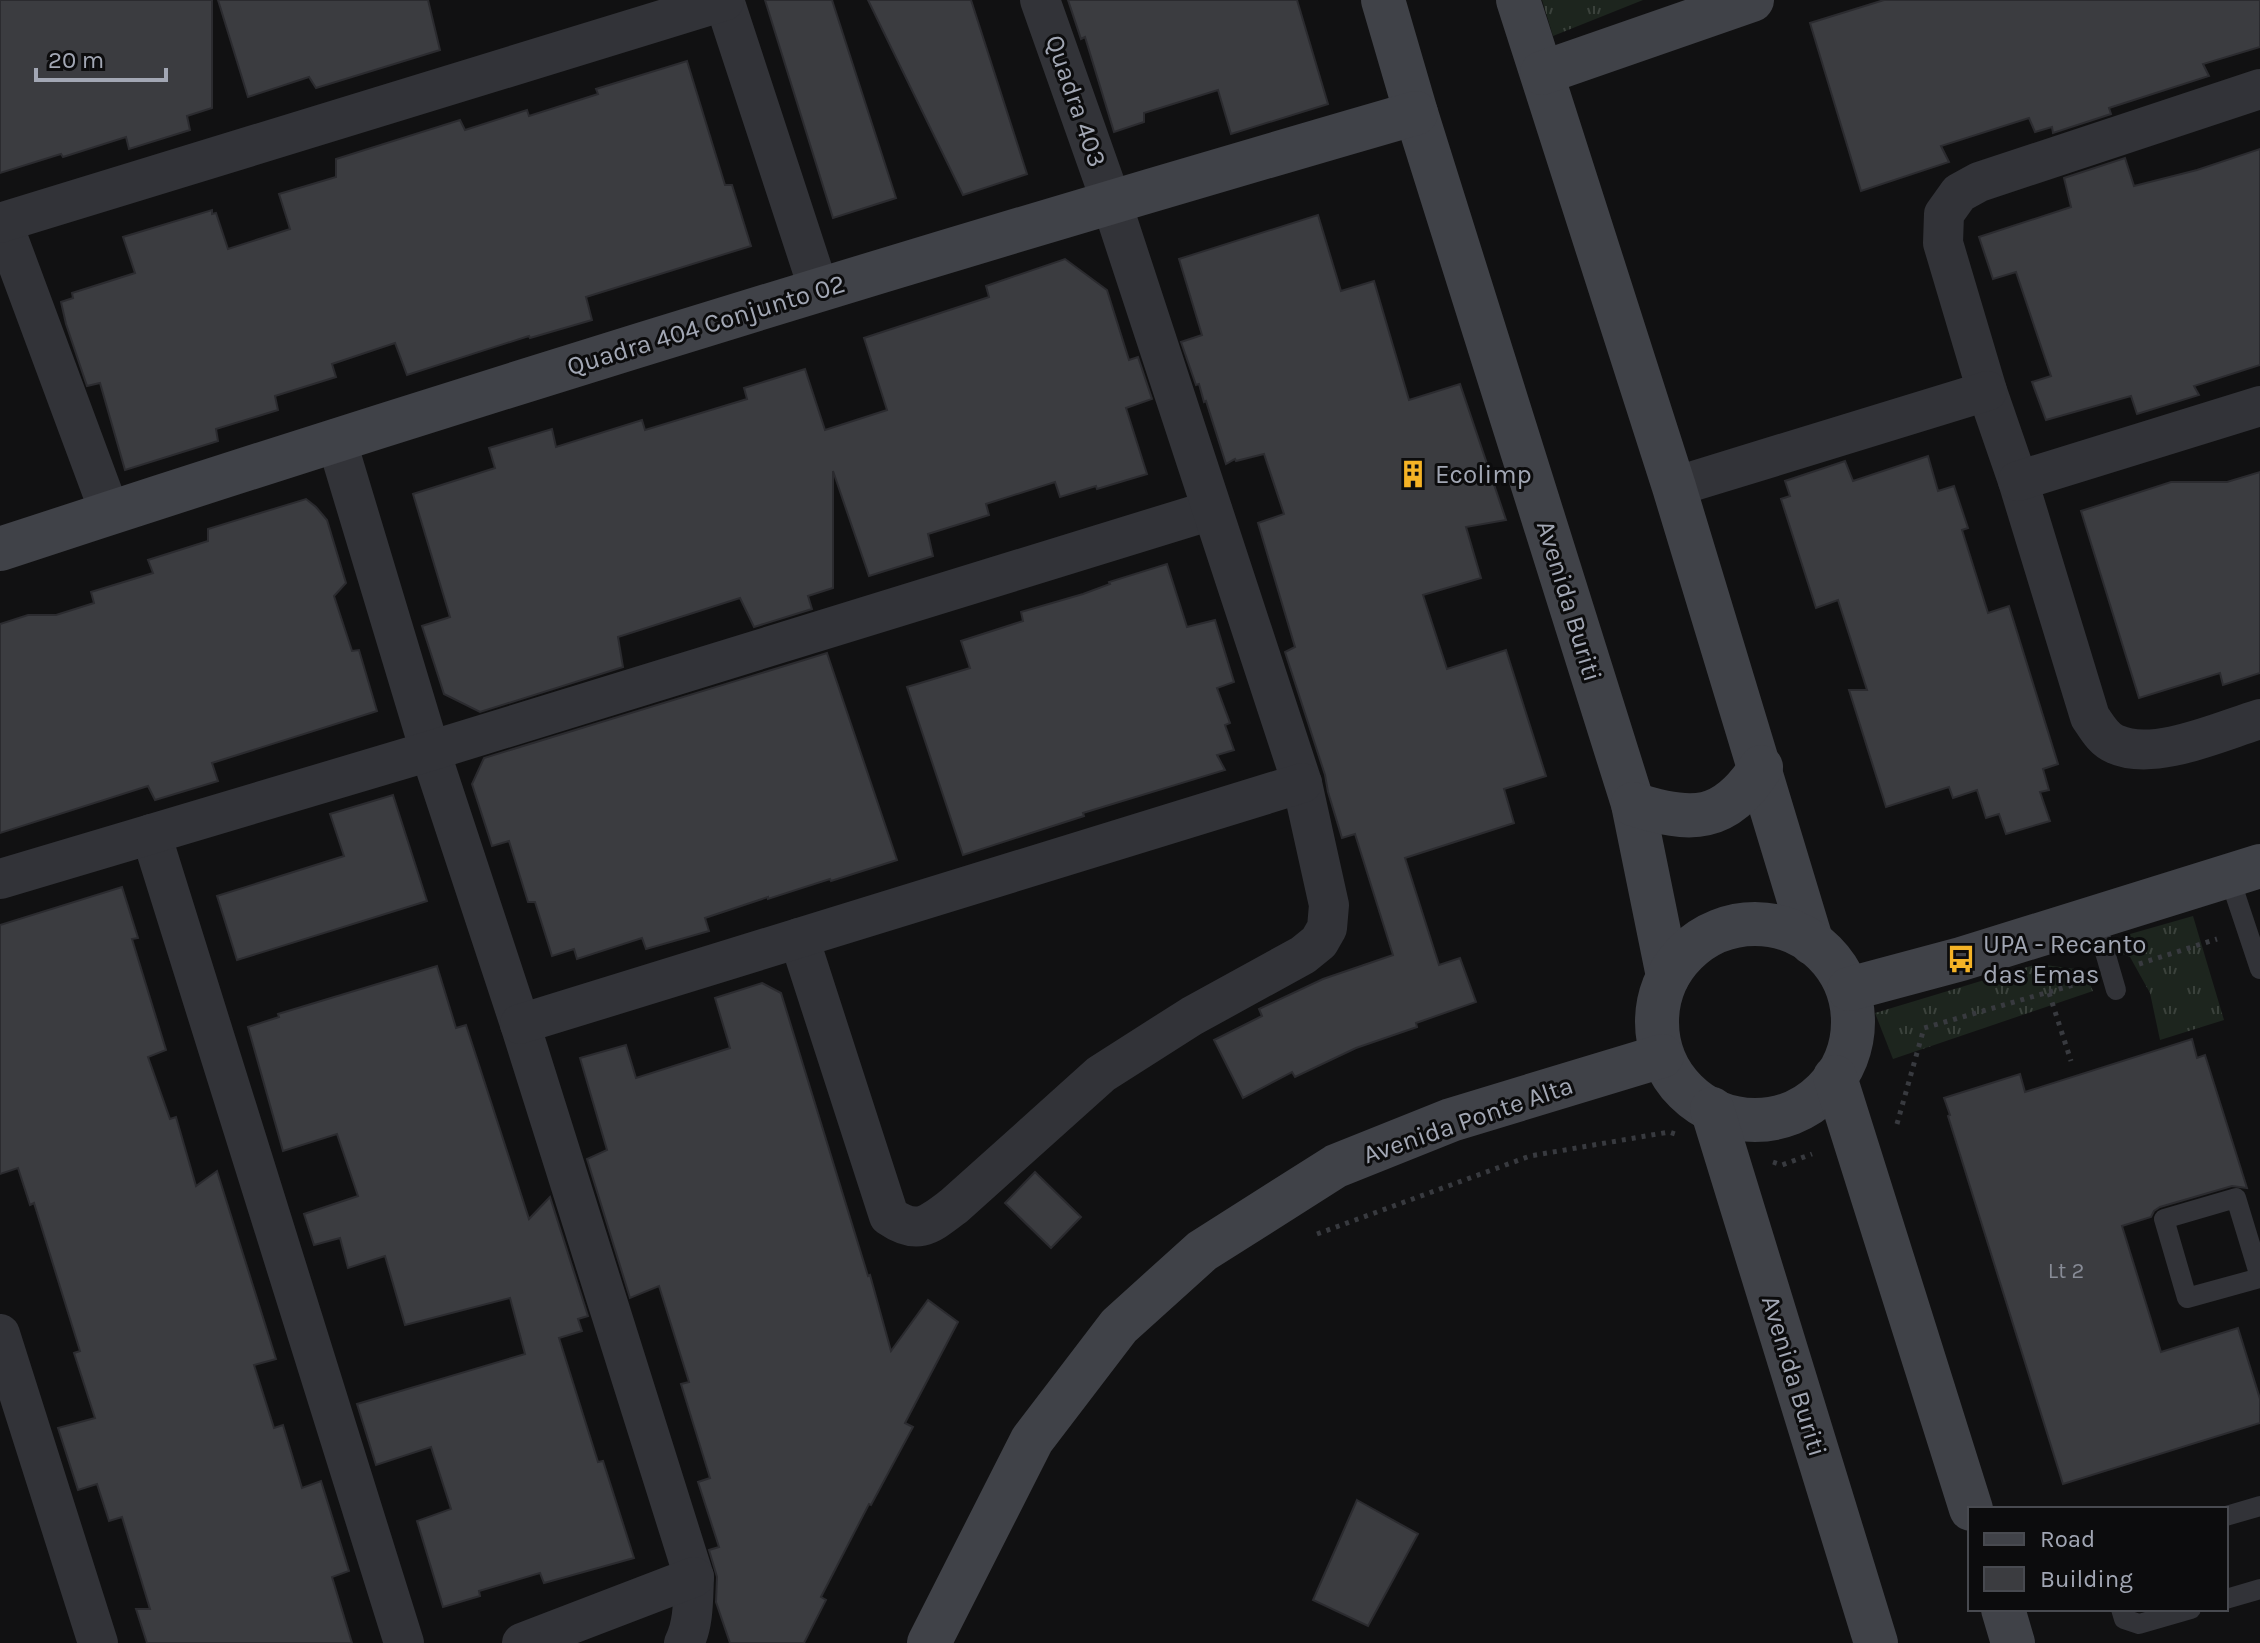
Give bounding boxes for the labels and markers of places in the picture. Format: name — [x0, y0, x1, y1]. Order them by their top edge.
building icon: Ecolimp — [1398, 459, 1428, 489]
place label: Ecolimp — [1435, 459, 1532, 490]
place label: UPA - Recanto das Emas — [1983, 929, 2146, 990]
bus stop icon: UPA - Recanto das Emas — [1946, 944, 1976, 974]

